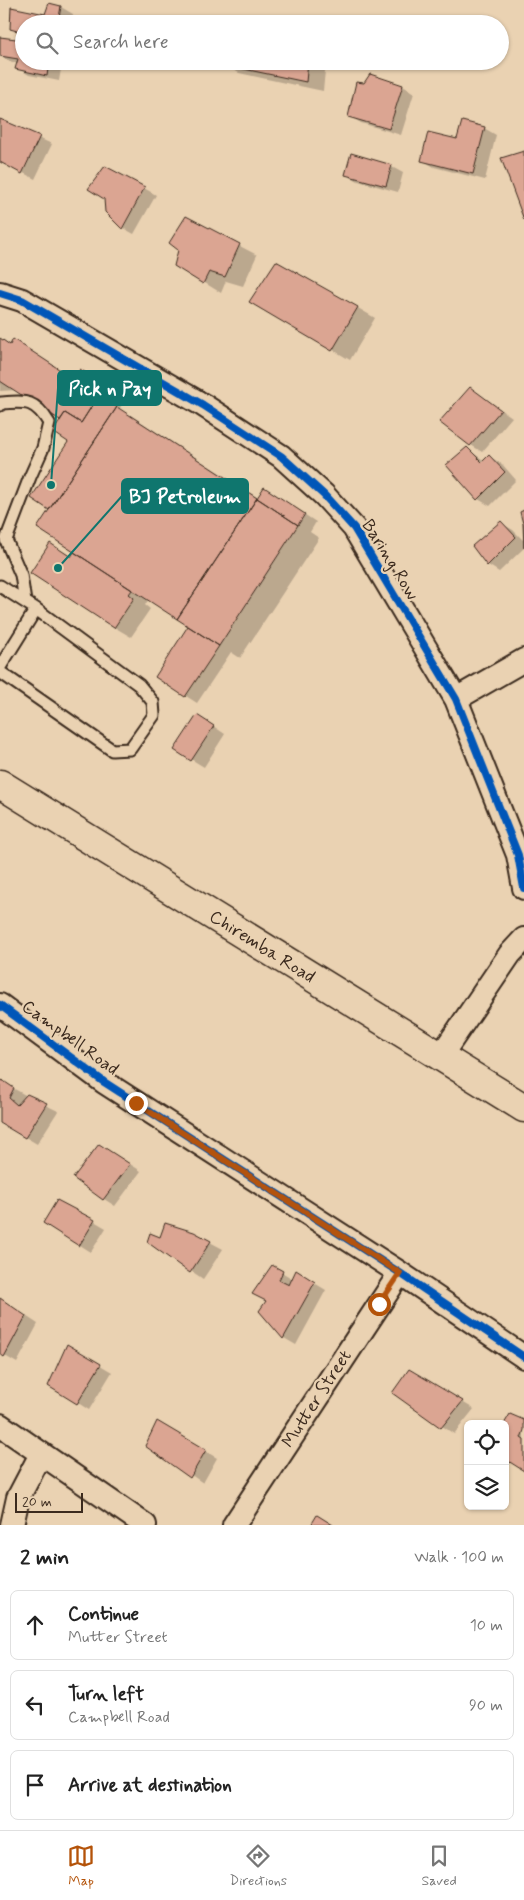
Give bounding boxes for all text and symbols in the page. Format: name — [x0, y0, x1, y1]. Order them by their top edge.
search box — [15, 15, 509, 70]
icon: search — [33, 29, 61, 57]
text: Search here — [73, 30, 169, 55]
callout: Pick n Pay — [58, 371, 161, 405]
text: Pick n Pay — [69, 377, 152, 402]
callout: BJ Petroleum — [122, 479, 248, 513]
text: BJ Petroleum — [129, 485, 241, 510]
street label: Baring Row — [356, 515, 424, 605]
street label: Chiremba Road — [205, 905, 319, 989]
street label: Campbell Road — [17, 995, 123, 1081]
route end — [125, 1092, 148, 1115]
route start — [368, 1293, 391, 1316]
street label: Mutter Street — [276, 1345, 358, 1453]
map controls — [464, 1420, 509, 1510]
button: locate — [464, 1420, 509, 1465]
button: layers — [464, 1465, 509, 1510]
scale bar — [15, 1490, 82, 1513]
text: 20 m — [22, 1493, 52, 1511]
text: 2 min — [20, 1544, 69, 1572]
text: Walk · 100 m — [414, 1547, 504, 1568]
text: Continue — [68, 1602, 139, 1627]
icon: ahead — [21, 1611, 49, 1639]
text: 10 m — [470, 1615, 503, 1636]
text: Mutter Street — [68, 1627, 168, 1648]
text: Turn left — [68, 1682, 144, 1707]
icon: left — [21, 1691, 49, 1719]
text: 90 m — [469, 1695, 503, 1716]
text: Campbell Road — [68, 1707, 170, 1728]
icon: arrive — [21, 1771, 49, 1799]
text: Arrive at destination — [68, 1773, 232, 1798]
tab: Map — [67, 1842, 95, 1890]
tab: Directions — [230, 1842, 287, 1890]
tab: Saved — [421, 1842, 457, 1890]

